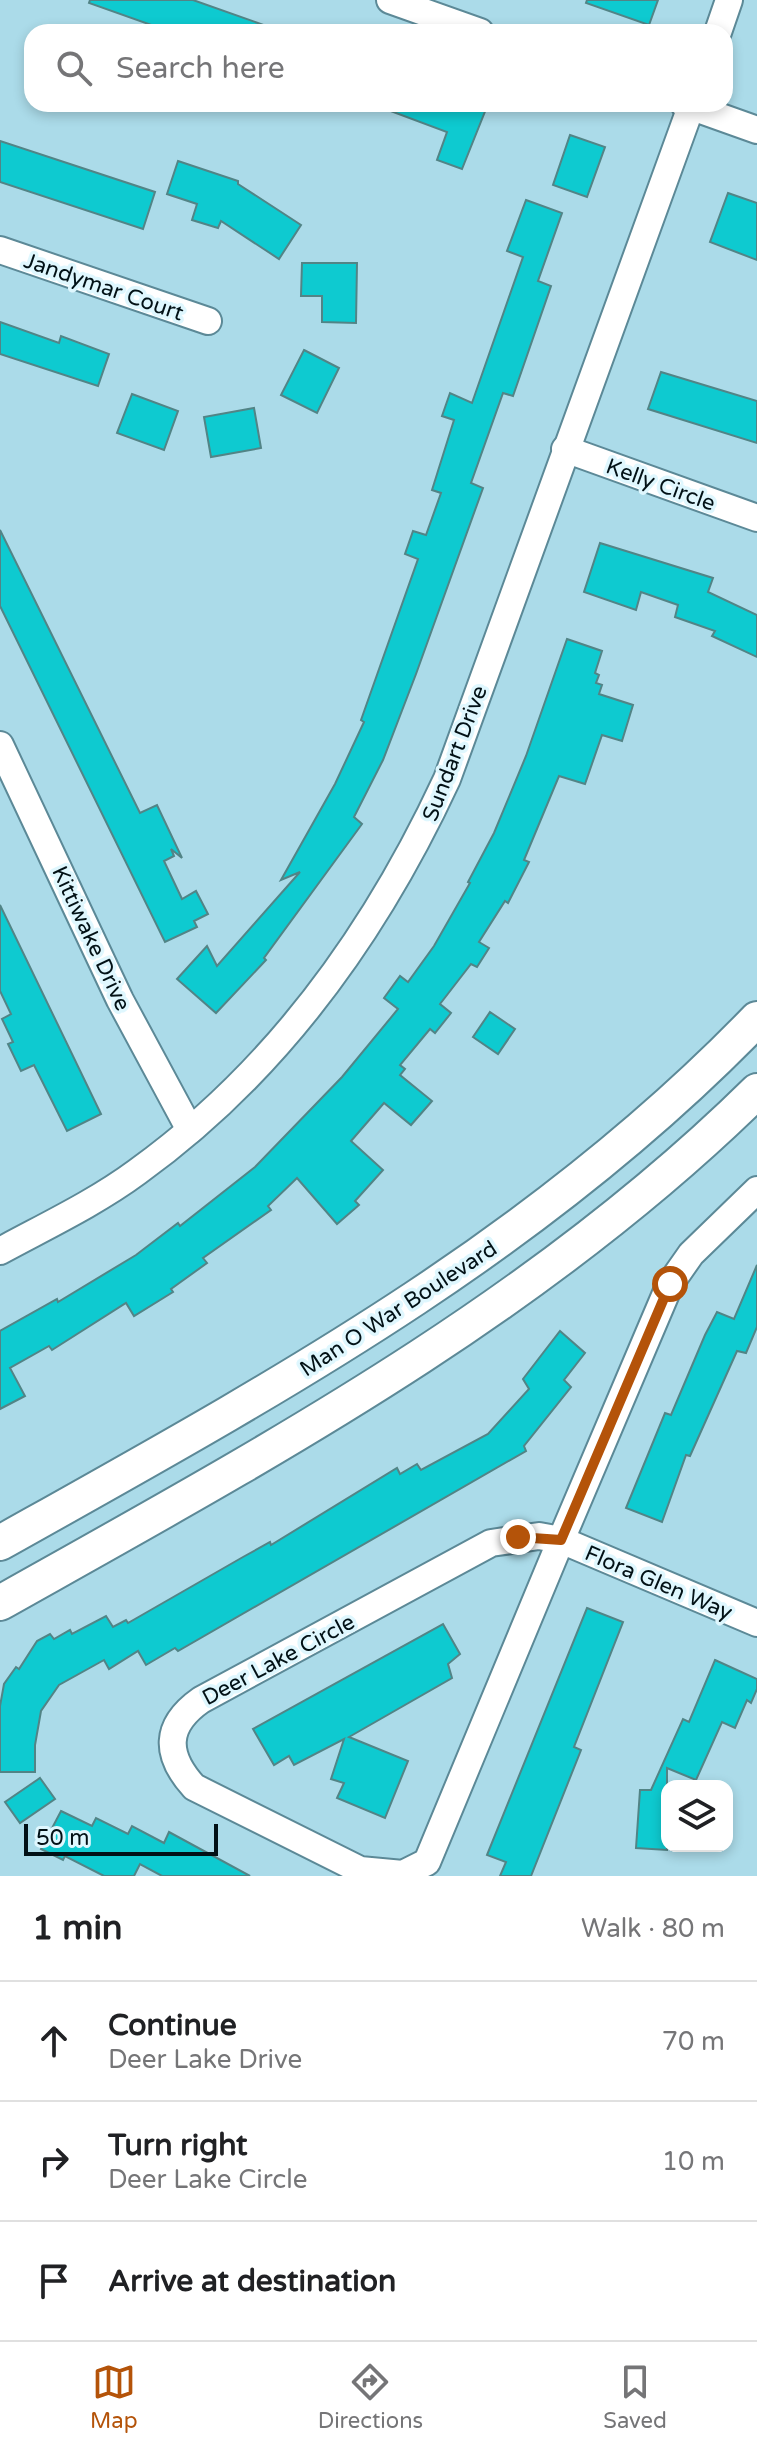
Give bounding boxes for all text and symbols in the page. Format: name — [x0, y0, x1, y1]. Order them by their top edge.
search box — [24, 24, 733, 112]
icon: search — [52, 46, 96, 90]
text: Search here — [116, 50, 285, 87]
street label: Jandymar Court — [21, 247, 187, 326]
street label: Kelly Circle — [603, 453, 719, 517]
street label: Sundart Drive — [417, 682, 493, 825]
street label: Kittiwake Drive — [46, 862, 136, 1015]
street label: Man O War Boulevard — [295, 1235, 502, 1382]
route start — [652, 1266, 688, 1302]
route end — [500, 1519, 536, 1555]
street label: Flora Glen Way — [581, 1540, 736, 1626]
street label: Deer Lake Circle — [198, 1609, 359, 1711]
map controls — [661, 1780, 733, 1852]
button: layers — [661, 1780, 733, 1852]
scale bar — [24, 1820, 218, 1856]
text: 50 m — [36, 1825, 90, 1851]
text: 1 min — [32, 1908, 123, 1949]
text: Walk · 80 m — [581, 1913, 725, 1944]
text: Continue — [108, 2007, 237, 2044]
icon: ahead — [32, 2019, 76, 2063]
text: 70 m — [662, 2026, 725, 2057]
text: Deer Lake Drive — [108, 2044, 302, 2075]
text: Turn right — [108, 2127, 248, 2164]
icon: right — [32, 2139, 76, 2183]
text: 10 m — [662, 2146, 725, 2177]
text: Deer Lake Circle — [108, 2164, 307, 2195]
icon: arrive — [32, 2259, 76, 2303]
text: Arrive at destination — [108, 2263, 396, 2300]
tab: Map — [90, 2360, 138, 2434]
tab: Directions — [318, 2360, 423, 2434]
tab: Saved — [603, 2360, 667, 2434]

